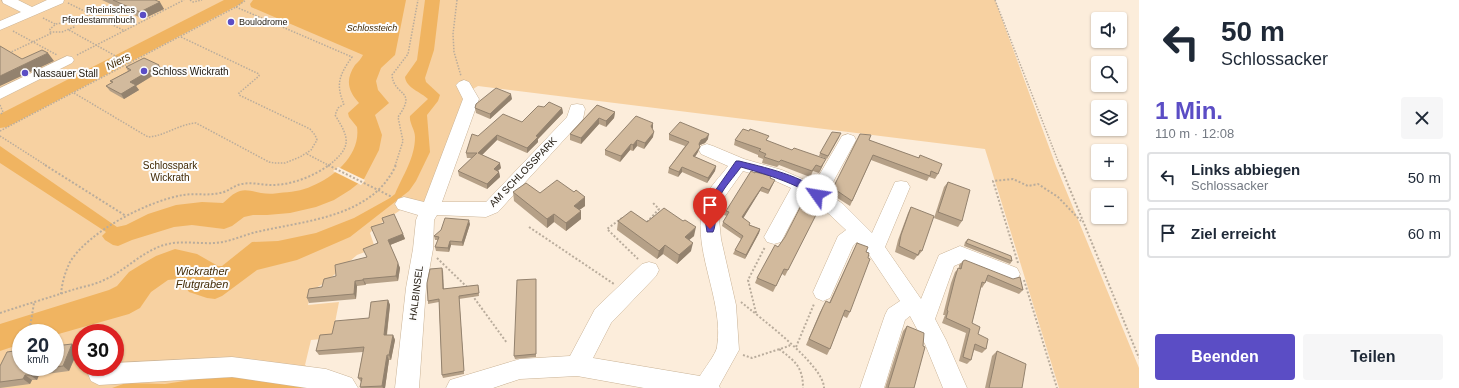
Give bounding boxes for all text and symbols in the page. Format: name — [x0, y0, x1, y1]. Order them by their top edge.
place label: Rheinisches Pferdestammbuch — [62, 5, 135, 25]
marker: Rheinisches Pferdestammbuch — [138, 10, 148, 20]
map controls — [1091, 12, 1127, 224]
button: sound — [1091, 12, 1127, 48]
icon: left — [1155, 16, 1207, 68]
text: 50 m — [1221, 16, 1285, 47]
marker: Boulodrome — [226, 17, 236, 27]
place label: Boulodrome — [239, 17, 288, 27]
water label: Schlossteich — [347, 23, 397, 33]
text: Schlossacker — [1221, 49, 1328, 69]
water label: Niers — [104, 50, 133, 72]
button: search — [1091, 56, 1127, 92]
marker: Schloss Wickrath — [139, 66, 149, 76]
place label: Schloss Wickrath — [152, 66, 229, 77]
marker: Nassauer Stall — [20, 68, 30, 78]
place label: Nassauer Stall — [33, 68, 98, 79]
text: 1 Min. — [1155, 97, 1223, 124]
button: close — [1401, 97, 1443, 139]
button: layers — [1091, 100, 1127, 136]
text: 110 m · 12:08 — [1155, 126, 1234, 141]
street label: AM SCHLOSSPARK — [487, 135, 559, 209]
button: + — [1091, 144, 1127, 180]
park label: Schlosspark Wickrath — [143, 160, 198, 183]
text: Links abbiegen — [1191, 161, 1300, 178]
icon: left — [1157, 166, 1179, 188]
text: 50 m — [1408, 169, 1441, 186]
position arrow — [796, 174, 838, 216]
text: Schlossacker — [1191, 178, 1268, 193]
pin — [693, 188, 727, 229]
button: − — [1091, 188, 1127, 224]
icon: arrive — [699, 194, 721, 216]
icon: arrive — [1157, 222, 1179, 244]
text: Ziel erreicht — [1191, 225, 1276, 242]
text: 60 m — [1408, 225, 1441, 242]
water label: Wickrather Flutgraben — [176, 265, 230, 290]
street label: HALBINSEL — [407, 265, 425, 321]
speed limit sign: 30 — [72, 324, 124, 376]
text: 20 — [27, 334, 49, 356]
button: Beenden — [1155, 334, 1295, 380]
button: Teilen — [1303, 334, 1443, 380]
text: km/h — [27, 354, 49, 365]

